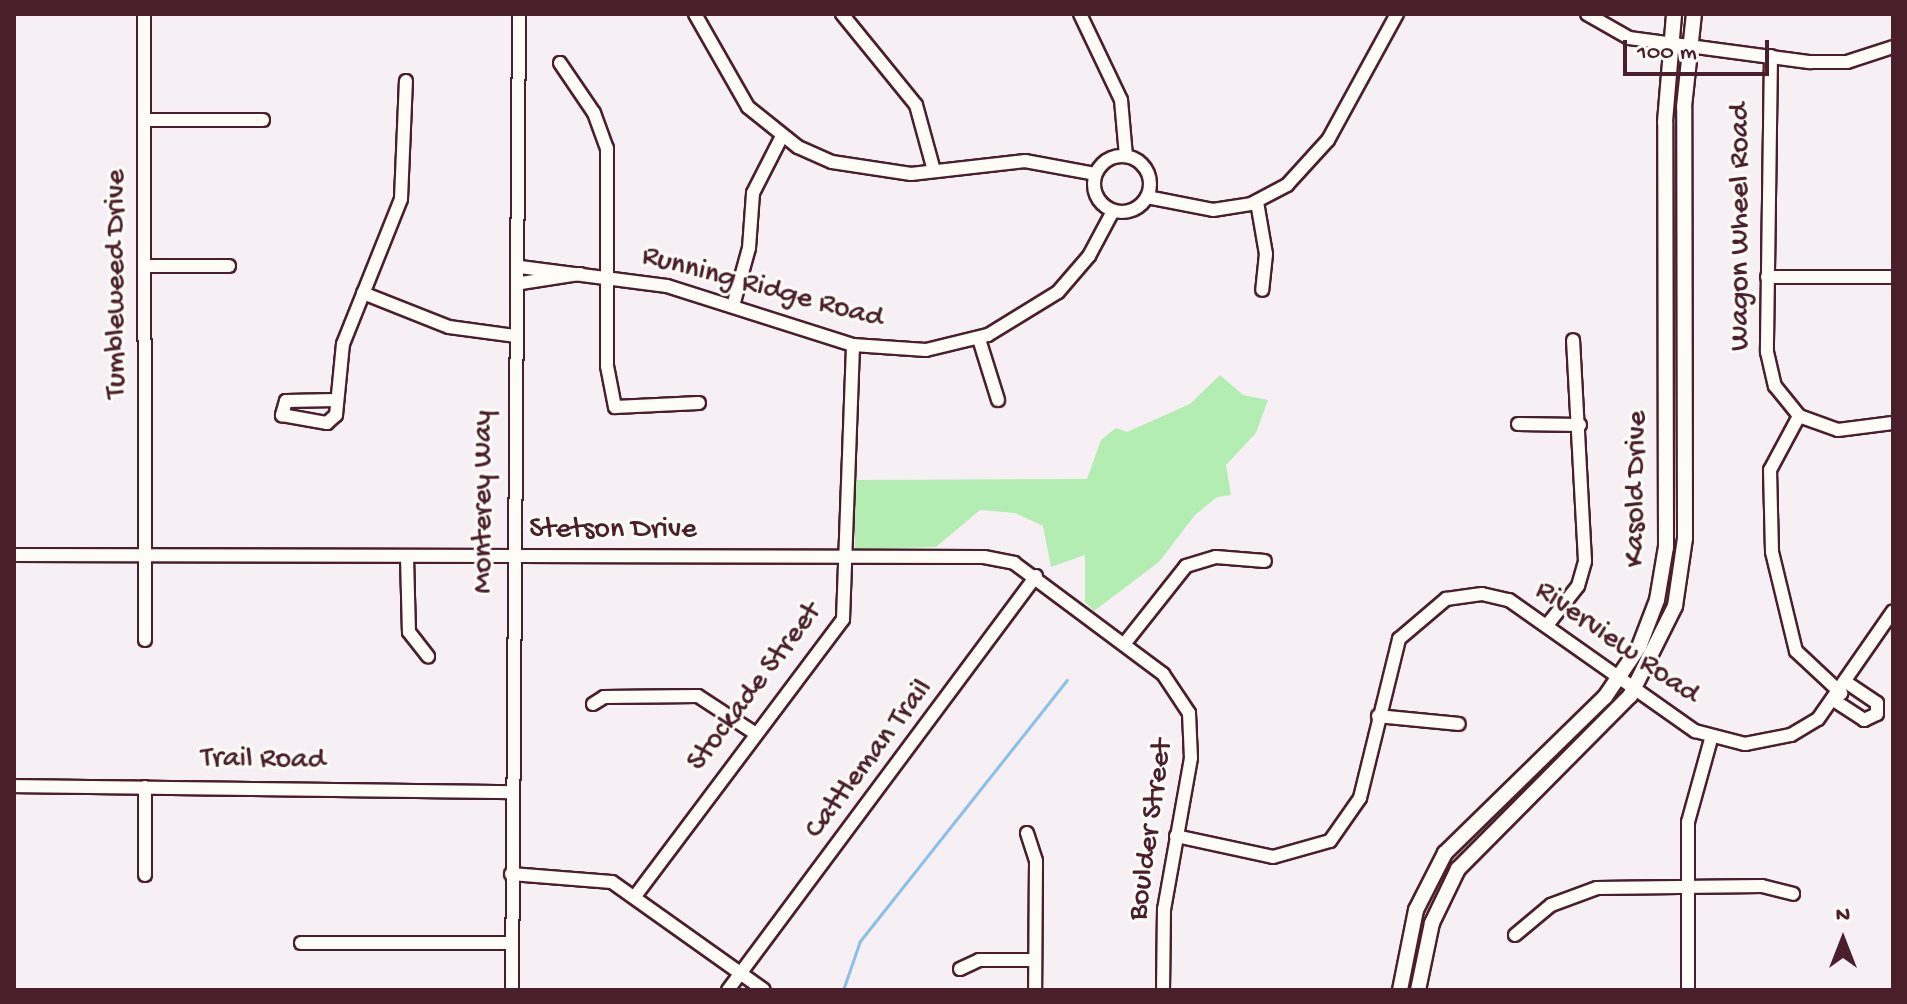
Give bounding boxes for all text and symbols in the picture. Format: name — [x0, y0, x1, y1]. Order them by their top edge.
scale bar — [1627, 24, 1773, 74]
text: 100 m — [1637, 39, 1697, 68]
street label: Wagon Wheel Road — [1724, 103, 1760, 351]
street label: Tumbleweed Drive — [100, 169, 136, 399]
street label: Running Ridge Road — [637, 239, 887, 339]
street label: Monterey Way — [467, 410, 503, 594]
street label: Kasold Drive — [1619, 410, 1657, 568]
street label: Stetson Drive — [529, 513, 697, 549]
street label: Riverview Road — [1527, 574, 1705, 714]
street label: Stockade Street — [681, 596, 831, 780]
street label: Cattleman Trail — [798, 673, 942, 847]
street label: Boulder Street — [1121, 737, 1183, 923]
street label: Trail Road — [200, 742, 326, 780]
north arrow — [1803, 900, 1883, 980]
text: N — [1836, 903, 1850, 929]

